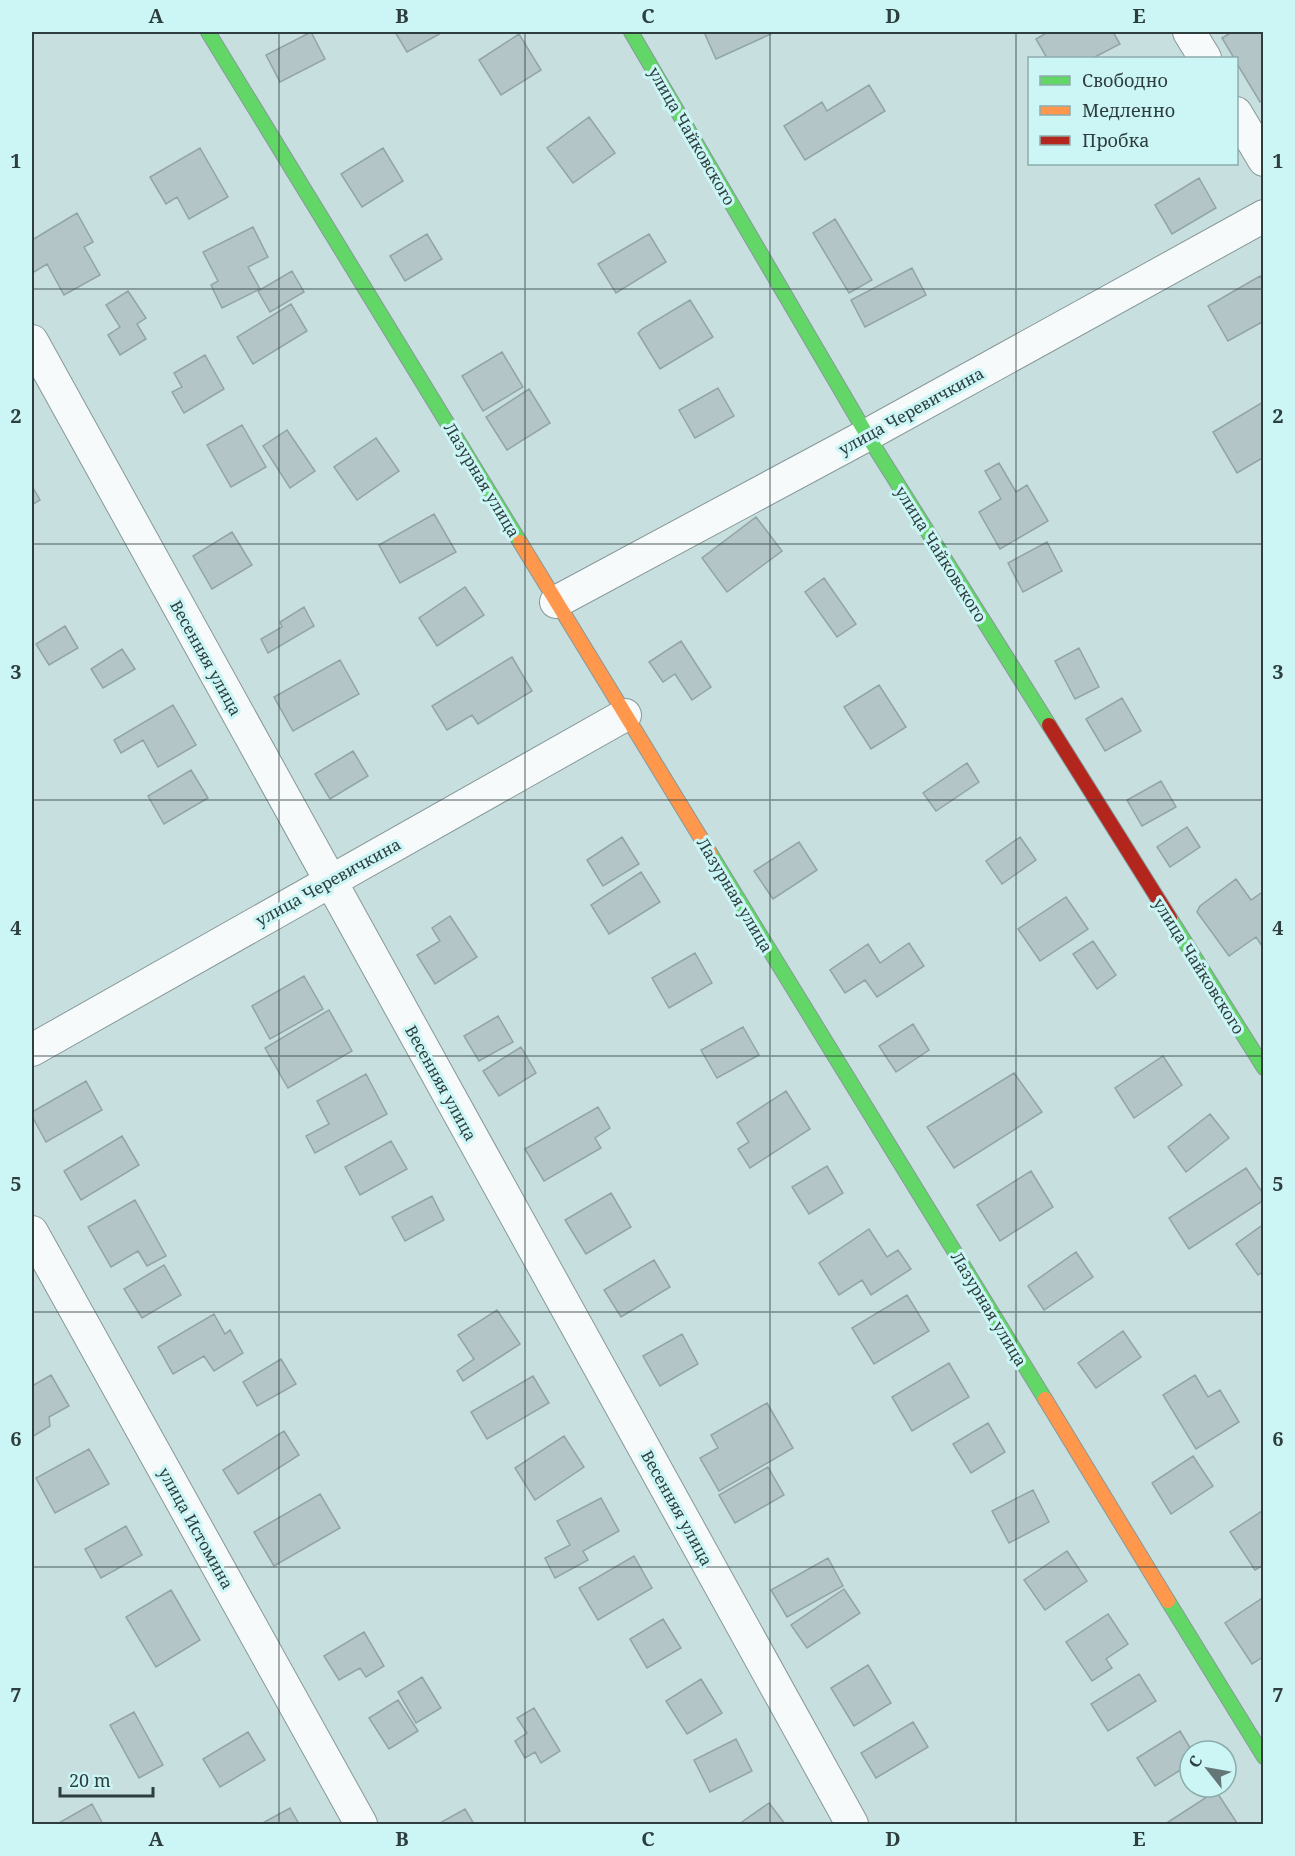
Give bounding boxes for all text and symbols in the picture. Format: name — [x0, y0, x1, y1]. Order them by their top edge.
text: A — [148, 2, 164, 29]
text: B — [395, 2, 409, 29]
text: C — [641, 2, 655, 29]
text: D — [885, 2, 901, 29]
text: E — [1132, 2, 1146, 29]
legend — [1028, 57, 1238, 165]
street label: улица Чайковского — [643, 63, 741, 209]
text: Свободно — [1082, 68, 1168, 92]
text: Медленно — [1082, 98, 1175, 122]
text: Пробка — [1082, 128, 1149, 152]
text: 1 — [10, 147, 22, 174]
text: 1 — [1272, 147, 1284, 174]
street label: улица Черевичкина — [834, 362, 988, 460]
text: 2 — [10, 402, 22, 429]
text: 2 — [1272, 402, 1284, 429]
street label: Лазурная улица — [439, 419, 525, 541]
street label: улица Чайковского — [890, 482, 992, 626]
street label: Весенняя улица — [165, 596, 247, 720]
text: 3 — [10, 658, 22, 685]
text: 3 — [1272, 658, 1284, 685]
street label: улица Черевичкина — [251, 833, 405, 931]
street label: Лазурная улица — [692, 834, 778, 956]
street label: улица Чайковского — [1148, 894, 1250, 1038]
text: 4 — [10, 914, 22, 941]
text: 4 — [1272, 914, 1284, 941]
street label: Весенняя улица — [400, 1021, 482, 1145]
text: 5 — [10, 1170, 22, 1197]
text: 5 — [1272, 1170, 1284, 1197]
street label: Лазурная улица — [946, 1248, 1032, 1370]
text: 6 — [10, 1425, 22, 1452]
text: 6 — [1272, 1425, 1284, 1452]
street label: Весенняя улица — [636, 1446, 718, 1570]
street label: улица Истомина — [153, 1463, 239, 1593]
text: 7 — [10, 1681, 22, 1708]
text: 7 — [1272, 1681, 1284, 1708]
north arrow — [1178, 1739, 1238, 1799]
text: С — [1183, 1751, 1207, 1771]
scale bar — [60, 1760, 153, 1798]
text: 20 m — [69, 1768, 111, 1792]
text: A — [148, 1825, 164, 1852]
text: B — [395, 1825, 409, 1852]
text: C — [641, 1825, 655, 1852]
text: D — [885, 1825, 901, 1852]
text: E — [1132, 1825, 1146, 1852]

